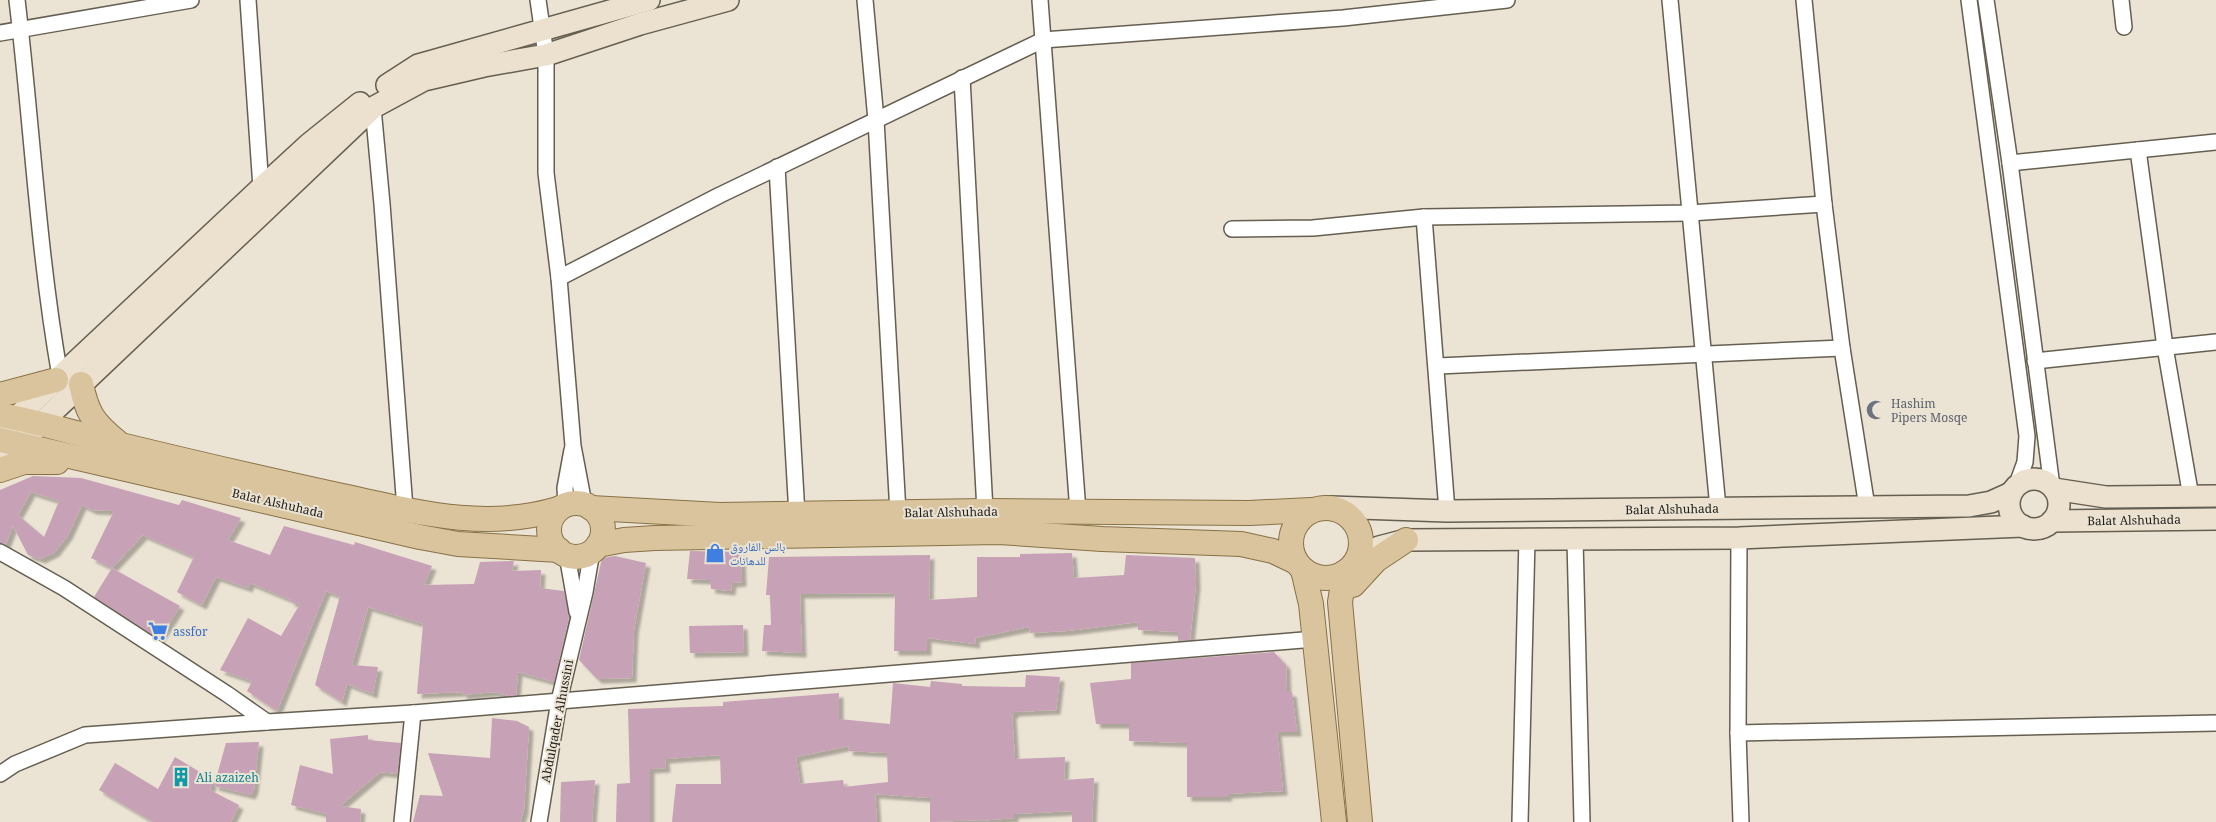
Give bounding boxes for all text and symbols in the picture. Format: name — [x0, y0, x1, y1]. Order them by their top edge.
place label: Hashim Pipers Mosqe — [1891, 395, 1967, 426]
mosque icon: Hashim Pipers Mosqe — [1865, 399, 1887, 421]
street label: Balat Alshuhada — [230, 484, 326, 522]
street label: Balat Alshuhada — [1625, 500, 1719, 518]
street label: Balat Alshuhada — [904, 503, 998, 521]
street label: Balat Alshuhada — [2087, 511, 2181, 529]
place label: بالس الفاروق للدهانات — [730, 538, 785, 569]
shop icon: بالس الفاروق للدهانات — [704, 542, 726, 564]
supermarket icon: assfor — [147, 620, 169, 642]
place label: assfor — [173, 623, 208, 640]
street label: Abdulqader Alhussini — [537, 658, 577, 784]
building icon: Ali azaizeh — [170, 766, 192, 788]
place label: Ali azaizeh — [196, 769, 259, 786]

